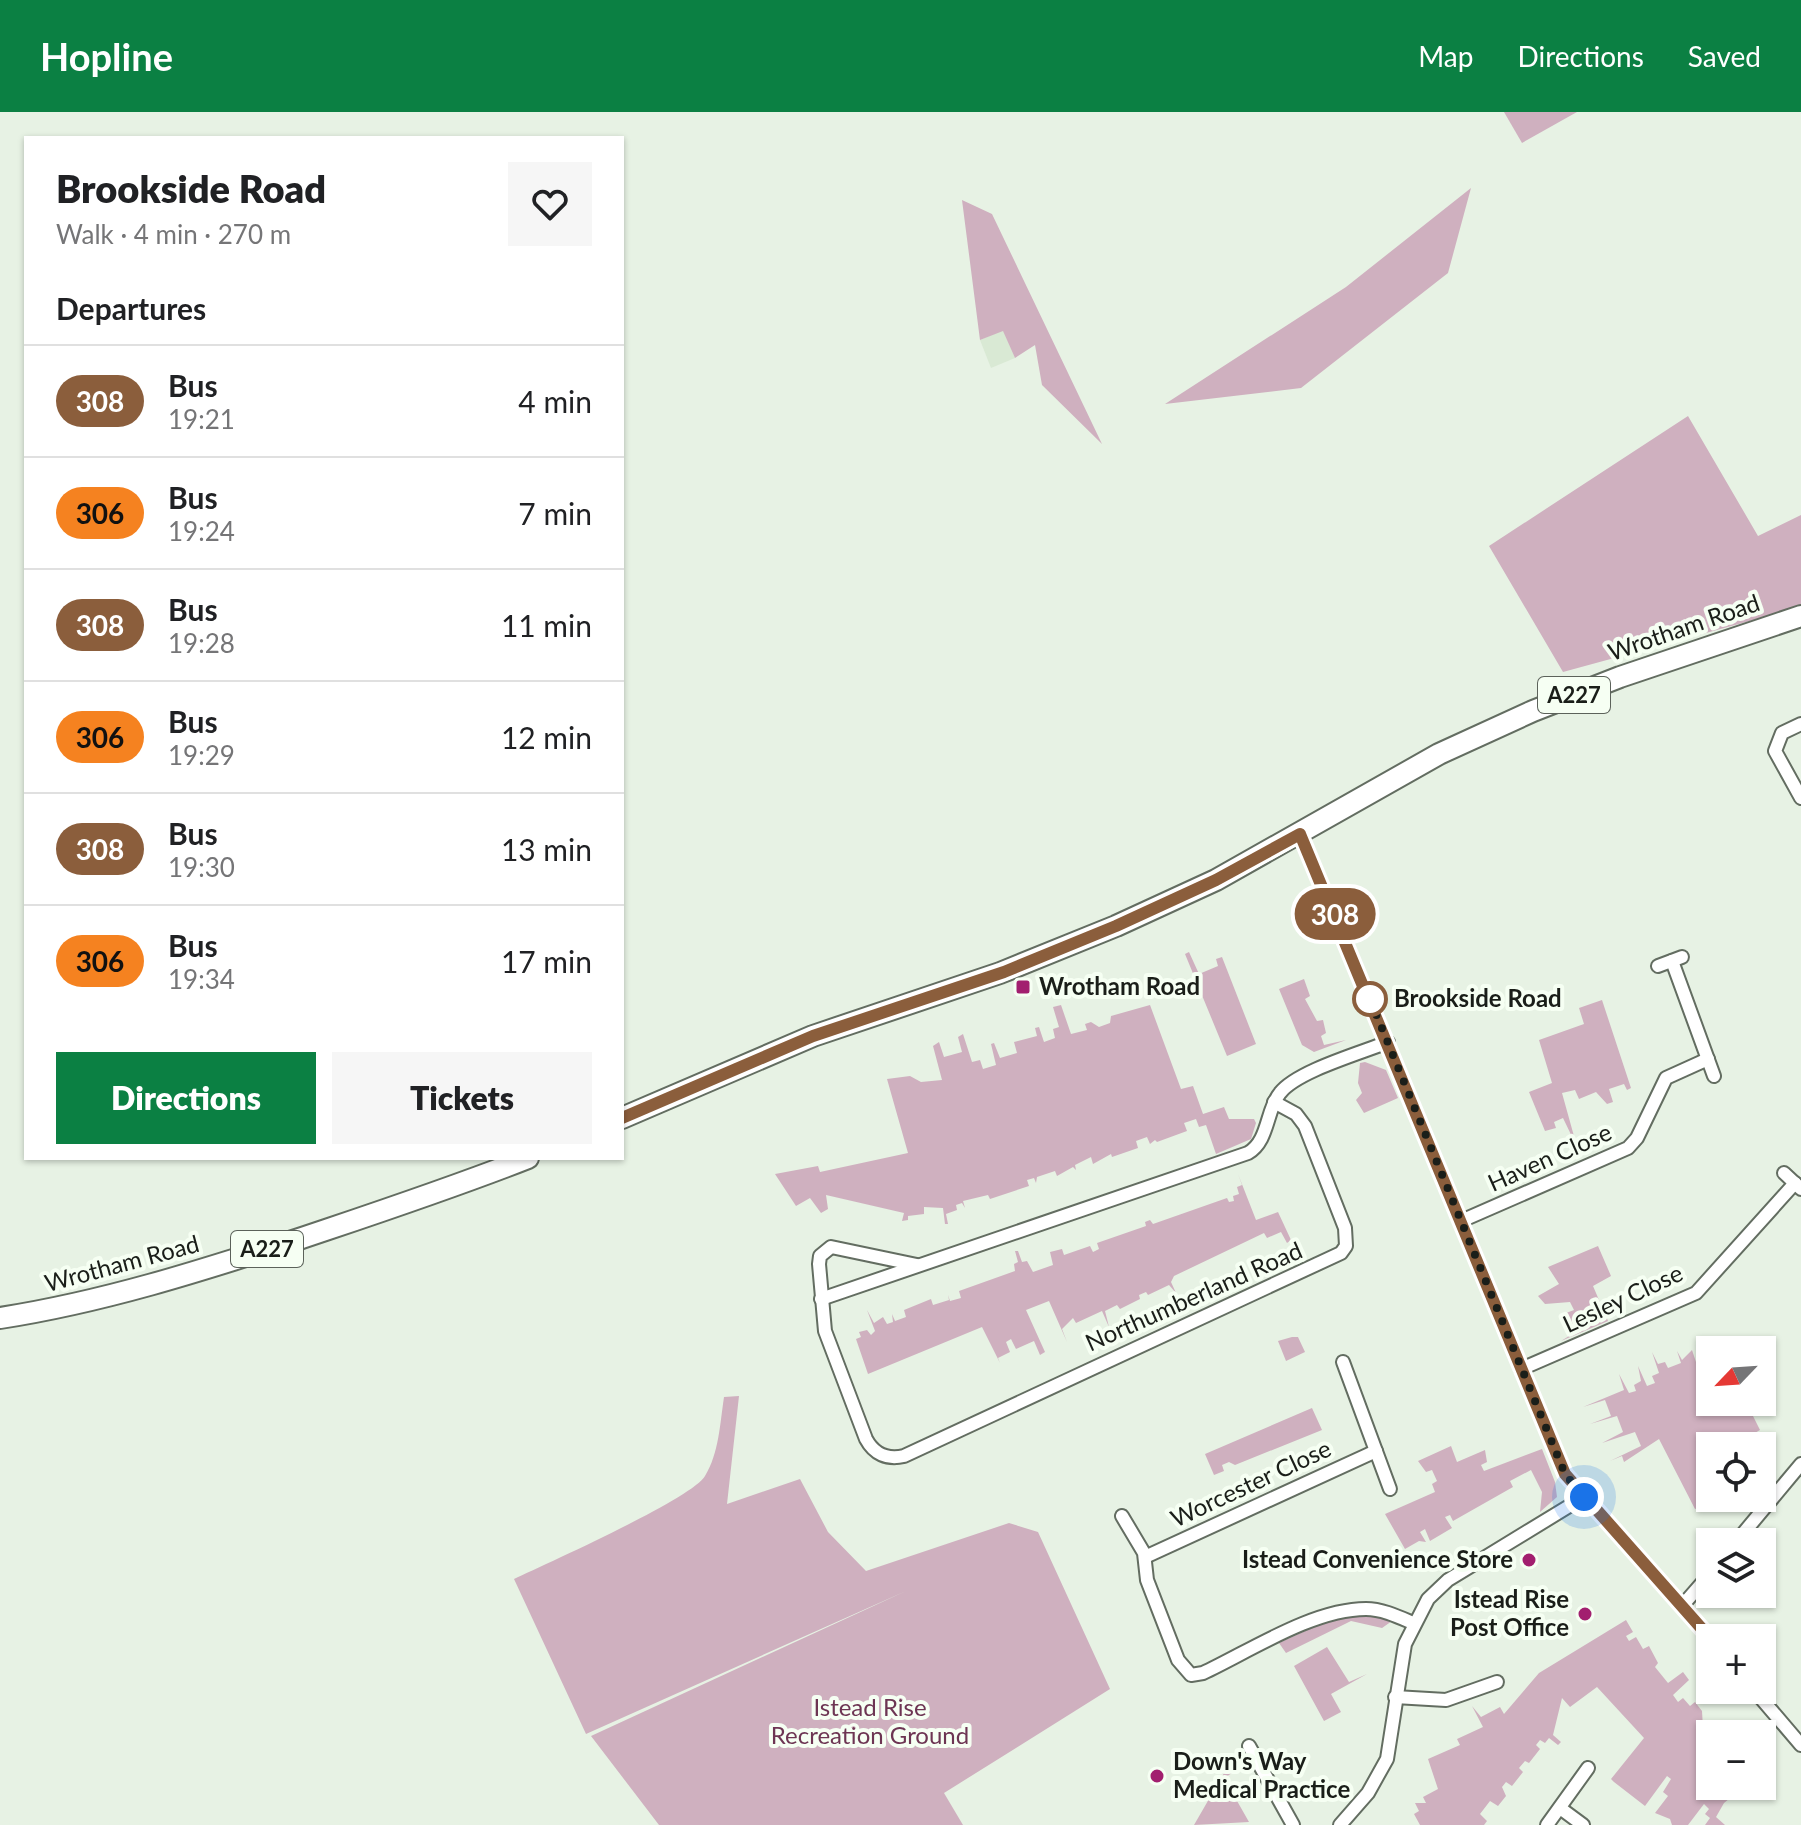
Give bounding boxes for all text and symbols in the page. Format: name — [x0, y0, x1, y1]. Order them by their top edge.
text: Hopline — [40, 33, 173, 79]
text: Map — [1418, 39, 1473, 73]
text: Directions — [1517, 39, 1644, 73]
text: Saved — [1688, 39, 1761, 73]
button: heart — [508, 162, 592, 246]
text: Brookside Road — [56, 165, 326, 211]
text: Walk · 4 min · 270 m — [56, 218, 291, 250]
text: Departures — [56, 290, 206, 326]
text: Bus — [168, 367, 218, 403]
text: 4 min — [518, 383, 592, 419]
text: 308 — [76, 384, 124, 418]
text: 19:21 — [168, 403, 235, 435]
text: Bus — [168, 479, 218, 515]
text: 7 min — [518, 495, 592, 531]
text: 306 — [76, 496, 124, 530]
text: 19:24 — [168, 515, 235, 547]
street label: Wrotham Road — [1604, 587, 1763, 666]
text: Bus — [168, 591, 218, 627]
text: 11 min — [501, 607, 592, 643]
text: 308 — [76, 608, 124, 642]
text: 19:28 — [168, 627, 235, 659]
road number: A227 — [1538, 677, 1610, 713]
text: Bus — [168, 703, 218, 739]
text: 12 min — [501, 719, 592, 755]
text: 306 — [76, 720, 124, 754]
text: 19:29 — [168, 739, 235, 771]
text: Bus — [168, 815, 218, 851]
text: 13 min — [501, 831, 592, 867]
text: 308 — [76, 832, 124, 866]
text: 19:30 — [168, 851, 235, 883]
line badge: 308 — [1289, 888, 1381, 940]
text: 308 — [1311, 897, 1359, 931]
text: Bus — [168, 927, 218, 963]
text: 17 min — [501, 943, 592, 979]
text: 306 — [76, 944, 124, 978]
text: 19:34 — [168, 963, 235, 995]
place label: Wrotham Road — [1039, 971, 1200, 1000]
marker: Wrotham Road — [1014, 978, 1032, 996]
marker: Brookside Road — [1353, 982, 1387, 1016]
place label: Brookside Road — [1394, 983, 1562, 1012]
button: Directions — [56, 1052, 316, 1144]
button: Tickets — [332, 1052, 592, 1144]
street label: Haven Close — [1483, 1116, 1616, 1197]
street label: Wrotham Road — [41, 1228, 202, 1297]
road number: A227 — [231, 1231, 303, 1267]
street label: Northumberland Road — [1081, 1235, 1306, 1356]
street label: Lesley Close — [1558, 1257, 1687, 1338]
north arrow — [1696, 1336, 1776, 1416]
map controls — [1696, 1336, 1776, 1800]
button: locate — [1696, 1432, 1776, 1512]
street label: Worcester Close — [1166, 1433, 1335, 1532]
your location — [1564, 1477, 1604, 1517]
button: layers — [1696, 1528, 1776, 1608]
place label: Istead Convenience Store — [1242, 1544, 1513, 1573]
marker: Istead Convenience Store — [1520, 1551, 1538, 1569]
place label: Istead Rise Post Office — [1450, 1584, 1569, 1641]
marker: Istead Rise Post Office — [1576, 1605, 1594, 1623]
button: + — [1696, 1624, 1776, 1704]
park label: Istead Rise Recreation Ground — [771, 1692, 969, 1749]
button: − — [1696, 1720, 1776, 1800]
place label: Down's Way Medical Practice — [1173, 1746, 1350, 1803]
marker: Down's Way Medical Practice — [1148, 1767, 1166, 1785]

